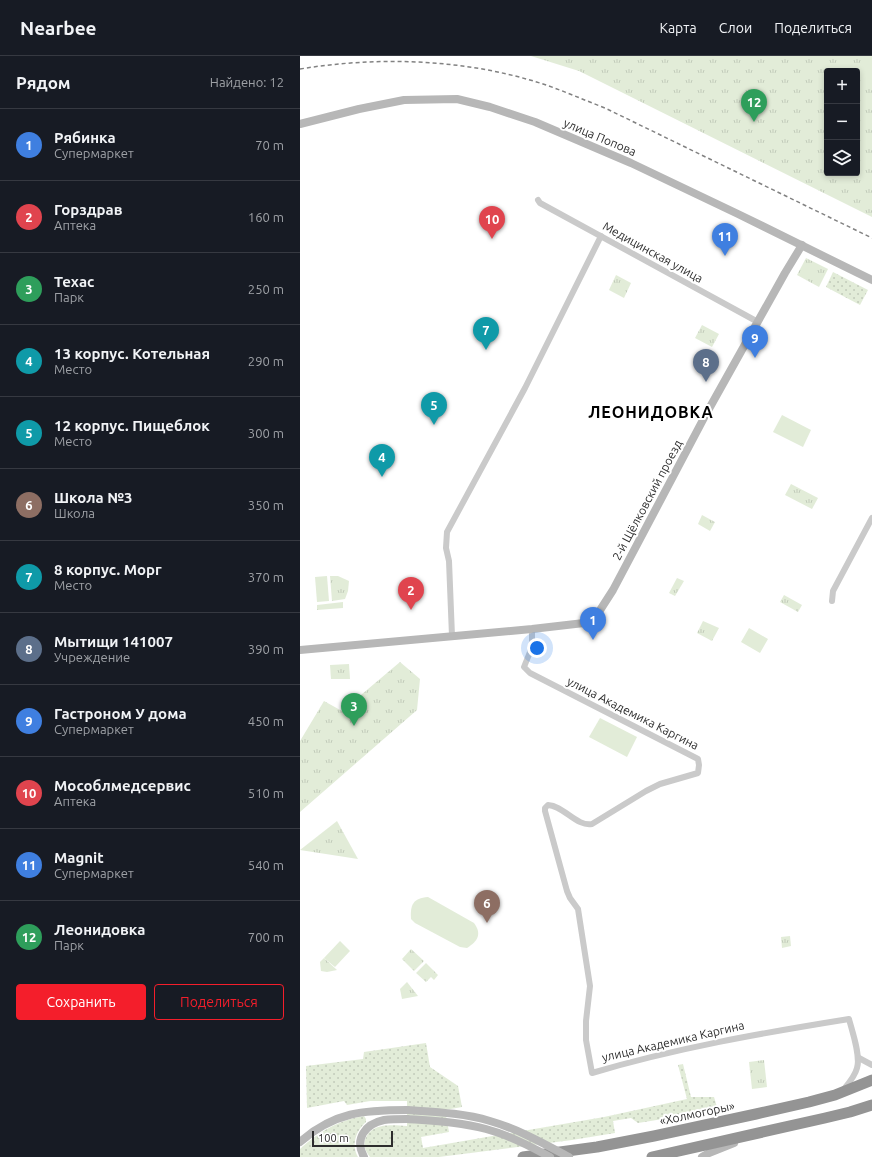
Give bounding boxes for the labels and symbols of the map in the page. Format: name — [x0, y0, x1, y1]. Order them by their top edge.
pin: 12 — [741, 89, 767, 122]
street label: улица Попова — [562, 116, 638, 158]
pin: 10 — [479, 206, 505, 239]
street label: Медицинская улица — [601, 219, 705, 285]
pin: 11 — [712, 223, 738, 256]
pin: 7 — [473, 317, 499, 350]
pin: 9 — [742, 325, 768, 358]
pin: 8 — [693, 349, 719, 382]
pin: 5 — [421, 392, 447, 425]
district label: ЛЕОНИДОВКА — [588, 403, 714, 421]
street label: 2-й Щёлковский проезд — [610, 438, 684, 562]
pin: 4 — [369, 444, 395, 477]
pin: 2 — [398, 577, 424, 610]
pin: 1 — [580, 607, 606, 640]
your location — [527, 638, 547, 658]
street label: улица Академика Каргина — [565, 674, 701, 752]
pin: 3 — [341, 693, 367, 726]
pin: 6 — [474, 890, 500, 923]
street label: улица Академика Каргина — [600, 1018, 746, 1064]
street label: «Холмогоры» — [658, 1099, 736, 1127]
scale bar — [312, 1129, 393, 1148]

